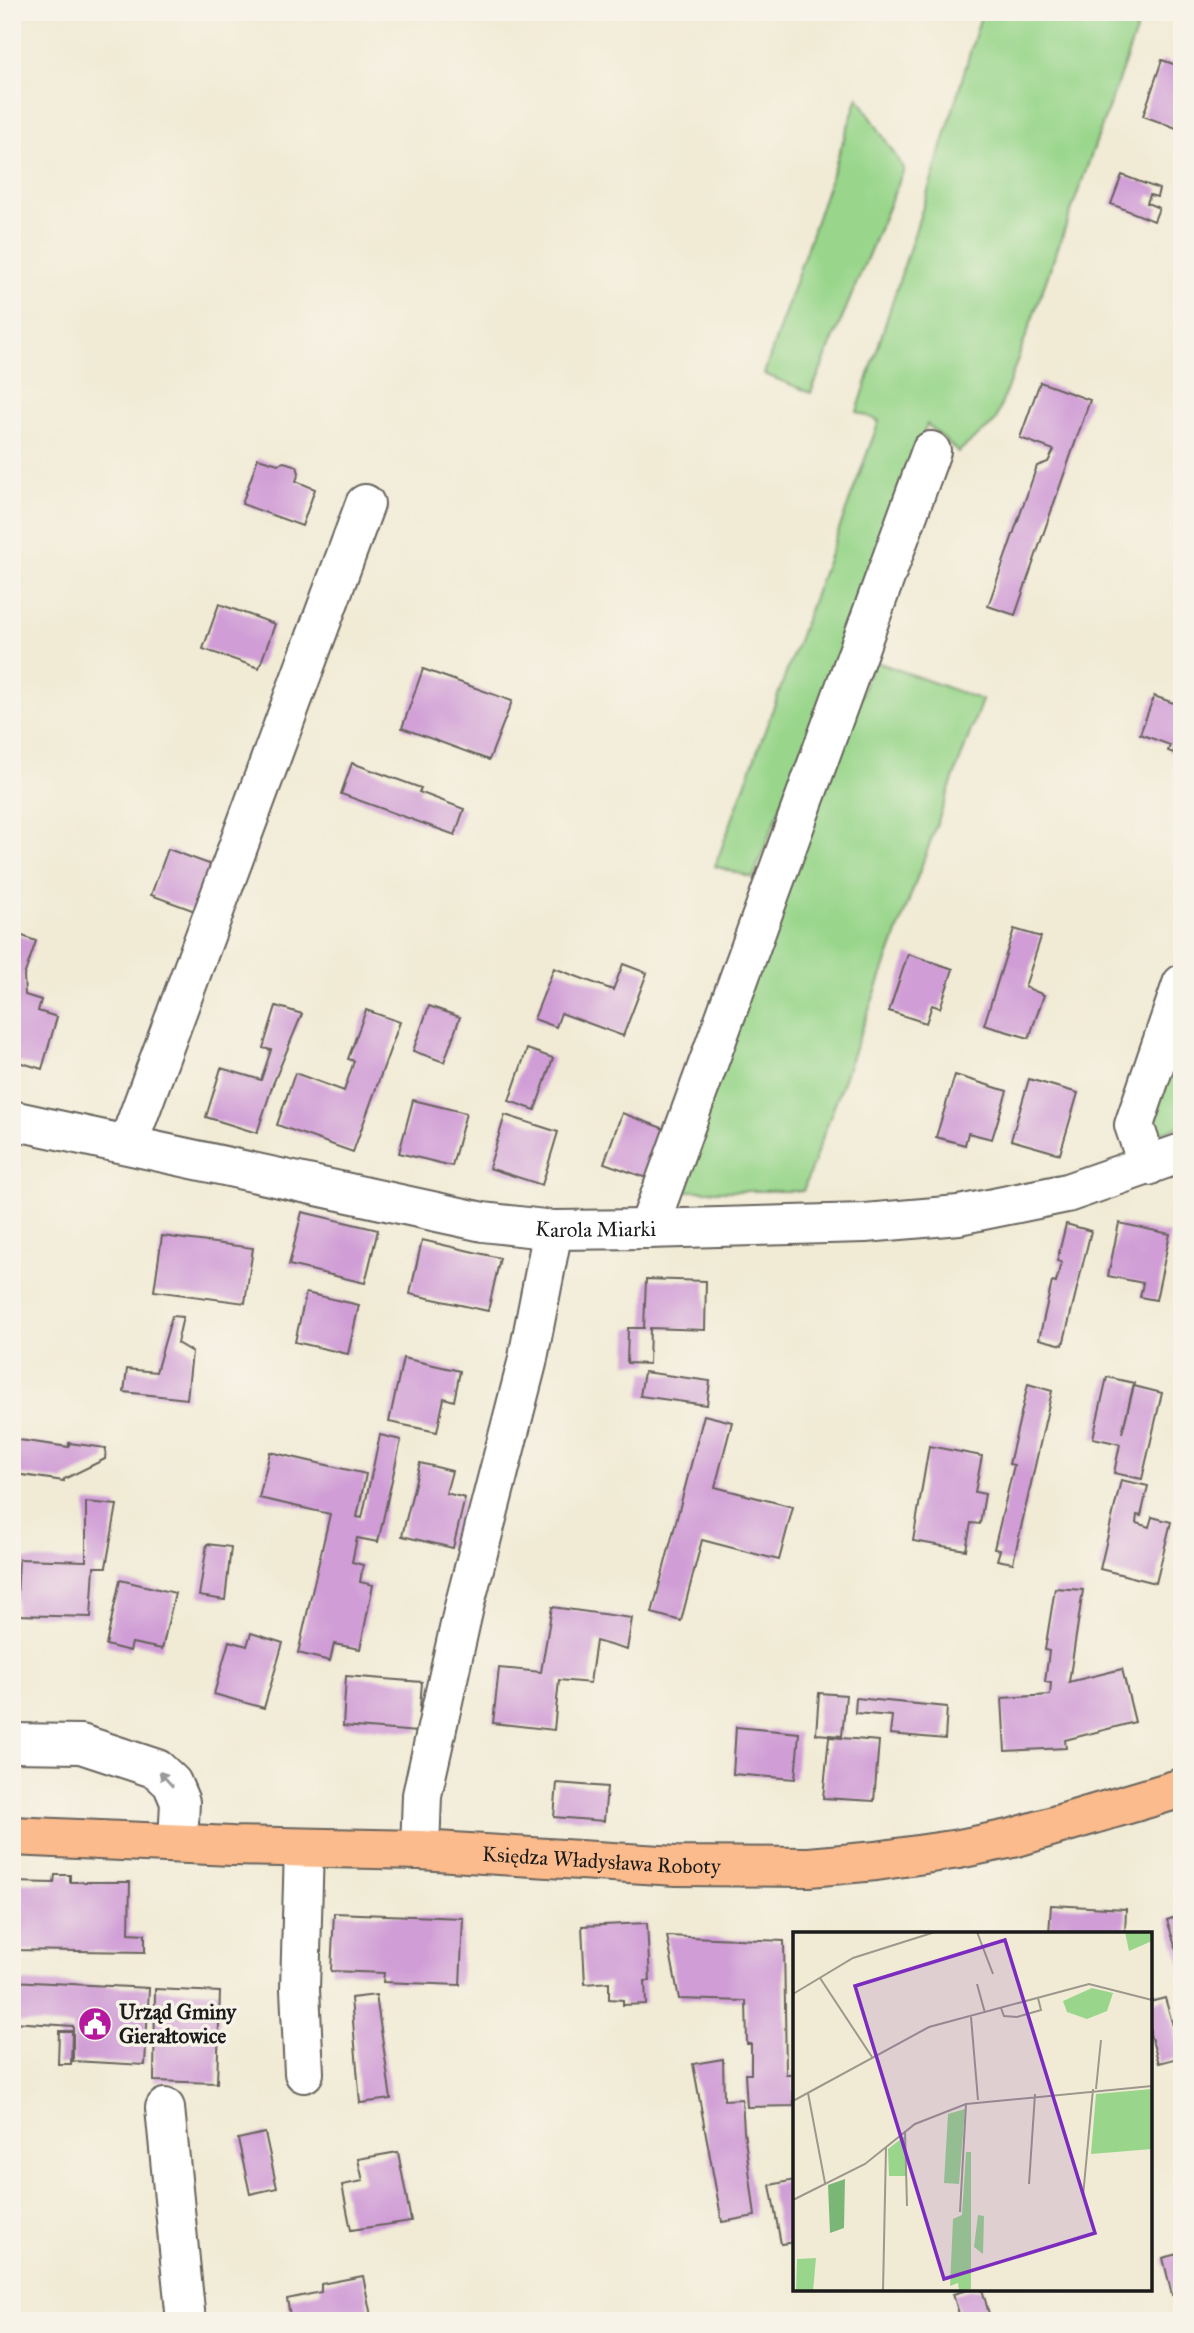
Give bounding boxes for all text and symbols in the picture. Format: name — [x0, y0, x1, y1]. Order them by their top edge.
street label: Karola Miarki — [534, 1215, 657, 1243]
one-way arrow — [158, 1770, 174, 1788]
street label: Księdza Władysława Roboty — [481, 1841, 722, 1879]
inset map — [793, 1932, 1152, 2291]
place label: Urząd Gminy Gierałtowice — [119, 1999, 237, 2049]
public building icon: Urząd Gminy Gierałtowice — [76, 2005, 114, 2043]

